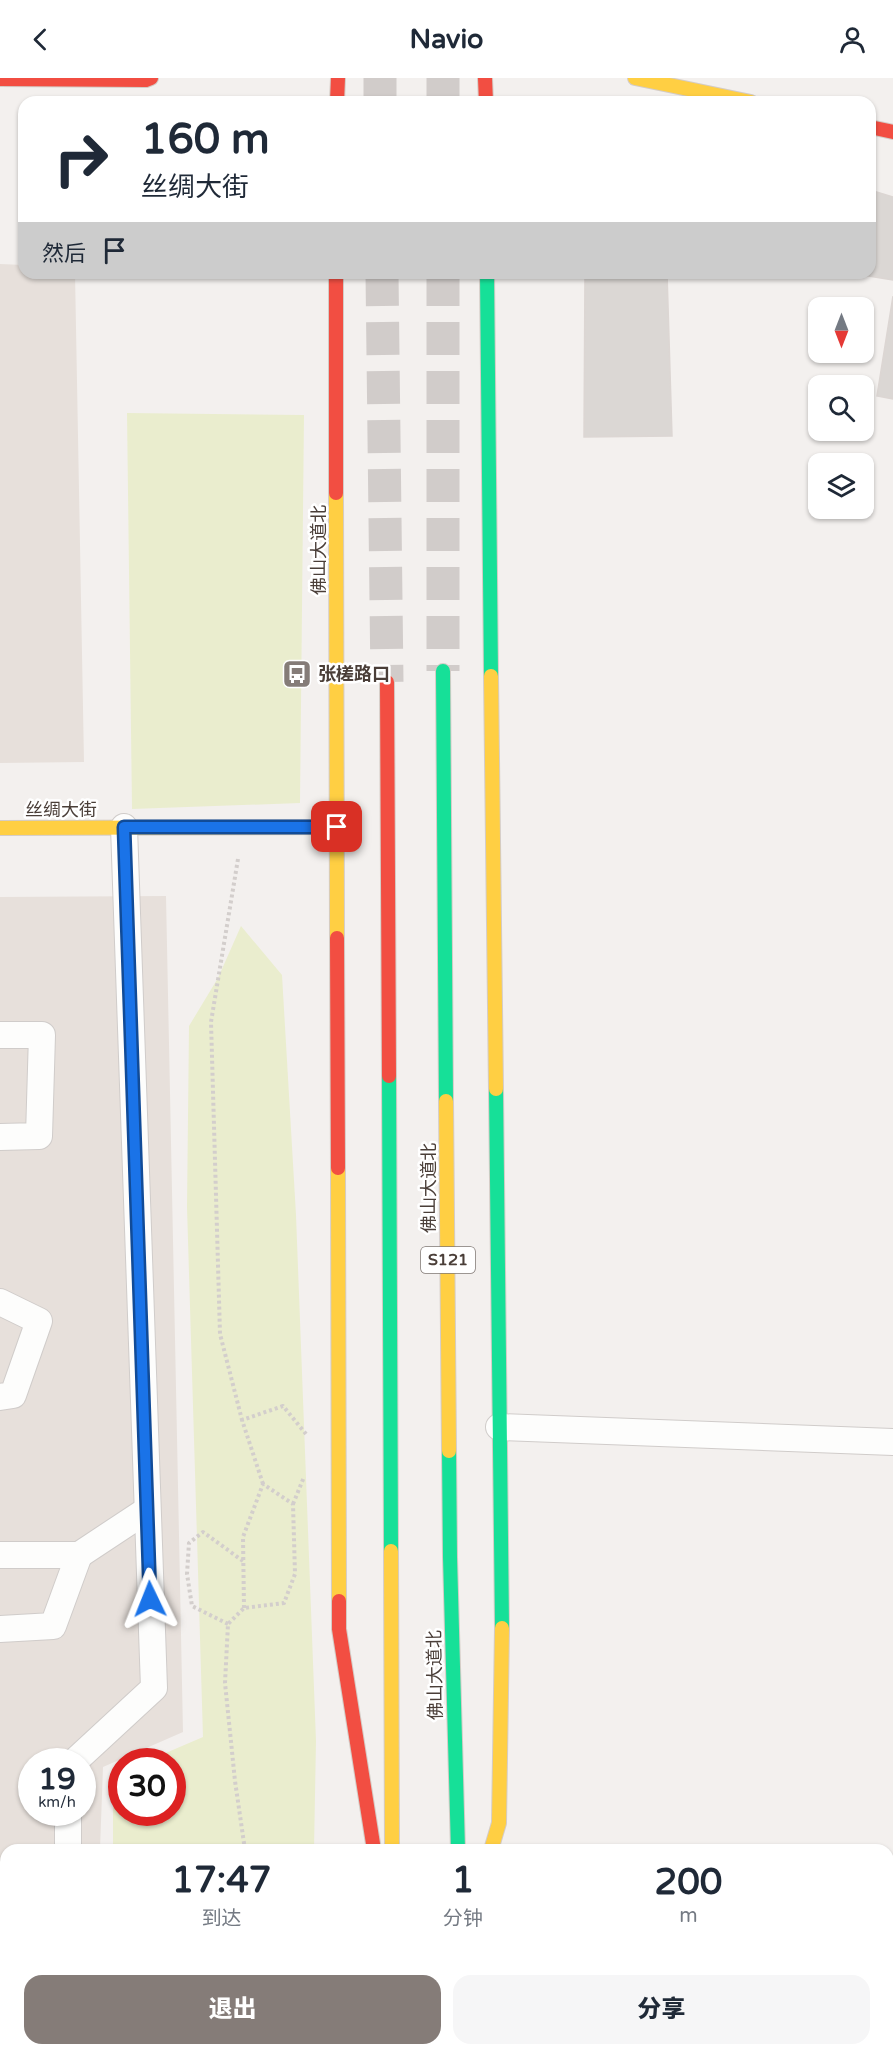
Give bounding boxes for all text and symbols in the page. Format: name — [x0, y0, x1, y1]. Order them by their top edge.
icon: back — [24, 23, 57, 56]
text: Navio — [409, 23, 484, 56]
icon: person — [836, 23, 869, 56]
text: 160 m — [141, 114, 270, 165]
icon: right — [42, 120, 120, 198]
text: 丝绸大街 — [141, 171, 249, 204]
icon: arrive — [98, 234, 131, 267]
text: 然后 — [42, 241, 86, 267]
north arrow — [808, 297, 874, 363]
map controls — [808, 297, 874, 519]
button: search — [808, 375, 874, 441]
button: layers — [808, 453, 874, 519]
street label: 佛山大道北 — [308, 505, 330, 595]
bus stop icon: 张槎路口 — [281, 658, 313, 690]
place label: 张槎路口 — [318, 663, 390, 685]
street label: 丝绸大街 — [25, 799, 97, 821]
pin — [311, 801, 362, 852]
icon: arrive — [320, 810, 353, 843]
street label: 佛山大道北 — [418, 1143, 440, 1233]
road number: S121 — [421, 1247, 475, 1273]
position arrow — [118, 1567, 182, 1631]
street label: 佛山大道北 — [423, 1630, 447, 1720]
speed limit sign: 30 — [108, 1748, 186, 1826]
text: 19 — [38, 1761, 76, 1798]
text: km/h — [38, 1793, 76, 1811]
text: 17:47 — [172, 1859, 271, 1902]
text: 1 — [452, 1859, 474, 1902]
text: 200 — [655, 1861, 722, 1904]
text: m — [679, 1904, 698, 1928]
text: 到达 — [201, 1907, 241, 1931]
text: 分钟 — [443, 1907, 483, 1931]
button: 退出 — [24, 1975, 441, 2044]
button: 分享 — [453, 1975, 870, 2044]

